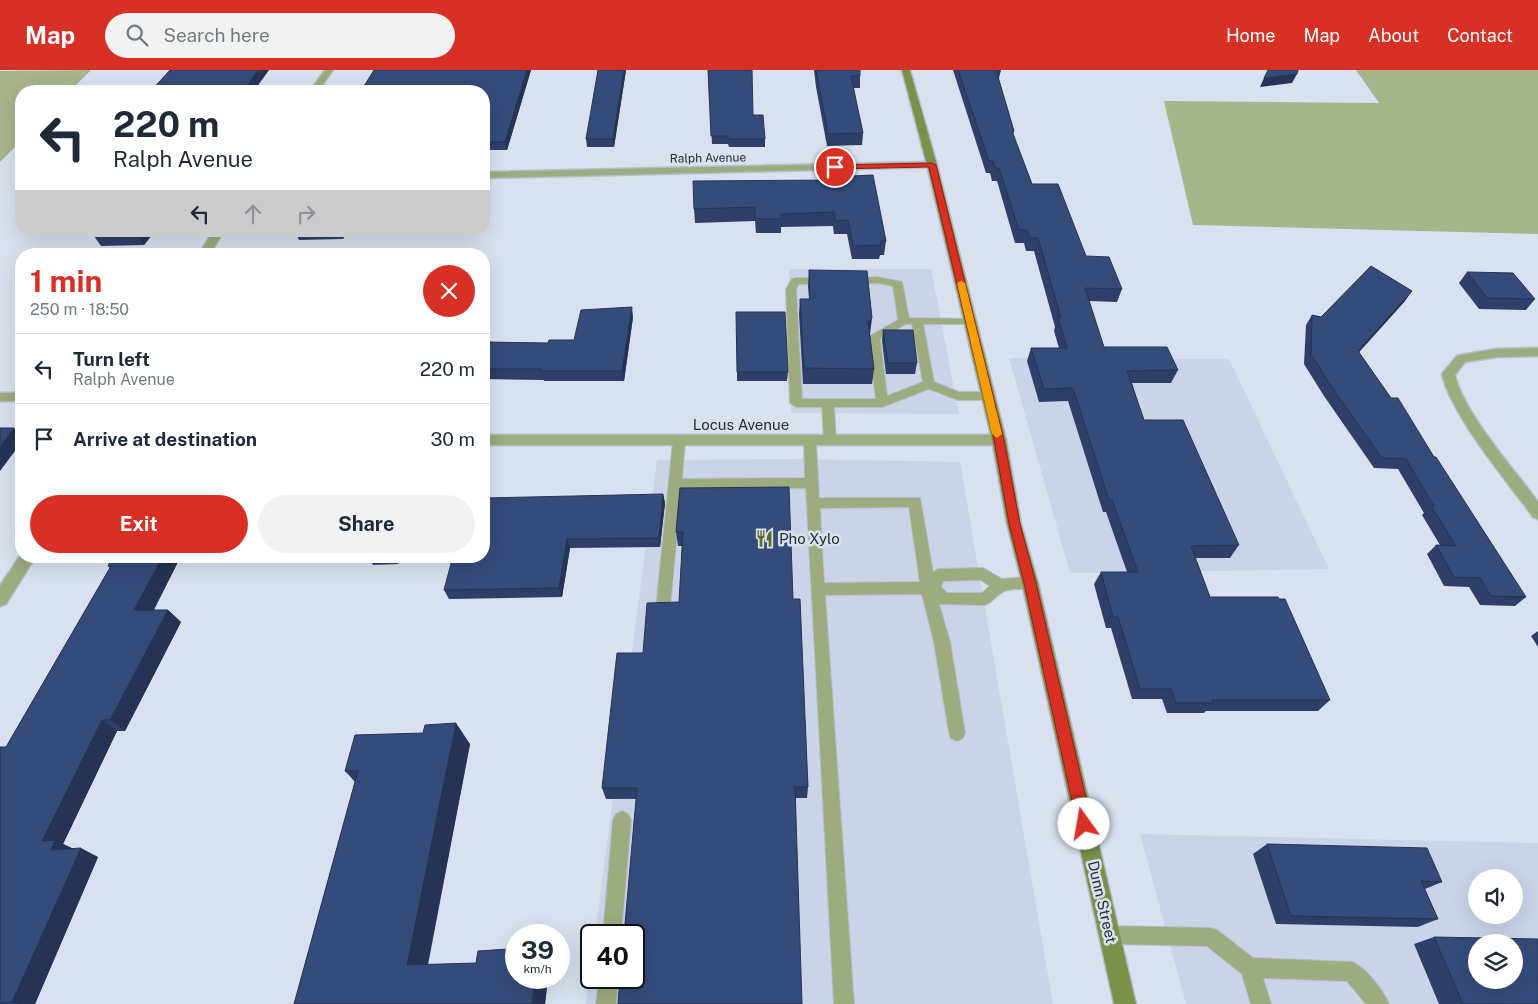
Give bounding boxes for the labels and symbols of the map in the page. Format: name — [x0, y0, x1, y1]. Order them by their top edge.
pin — [814, 146, 856, 188]
street label: Ralph Avenue — [670, 150, 747, 166]
street label: Locus Avenue — [693, 416, 789, 433]
restaurant icon: Pho Xylo — [755, 529, 775, 549]
place label: Pho Xylo — [779, 530, 840, 547]
position arrow — [1057, 797, 1109, 849]
street label: Dunn Street — [1085, 859, 1120, 945]
speed limit sign: 40 — [580, 924, 645, 989]

